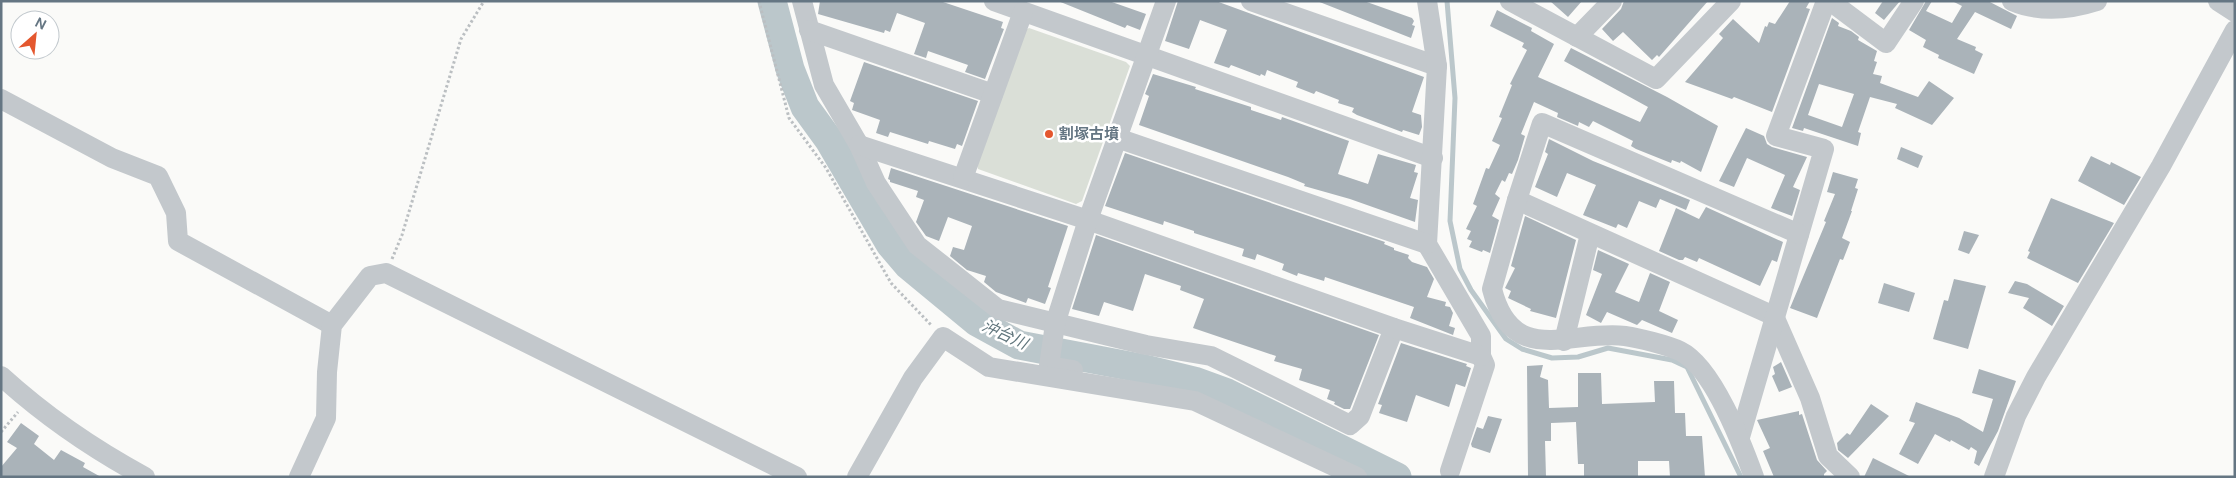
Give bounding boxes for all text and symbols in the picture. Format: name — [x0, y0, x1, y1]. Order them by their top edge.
north arrow — [10, 10, 60, 60]
text: N — [32, 13, 50, 34]
place label: 割塚古墳 — [1059, 124, 1119, 144]
marker: 割塚古墳 — [1043, 128, 1055, 140]
water label: 沖台川 — [979, 315, 1033, 355]

